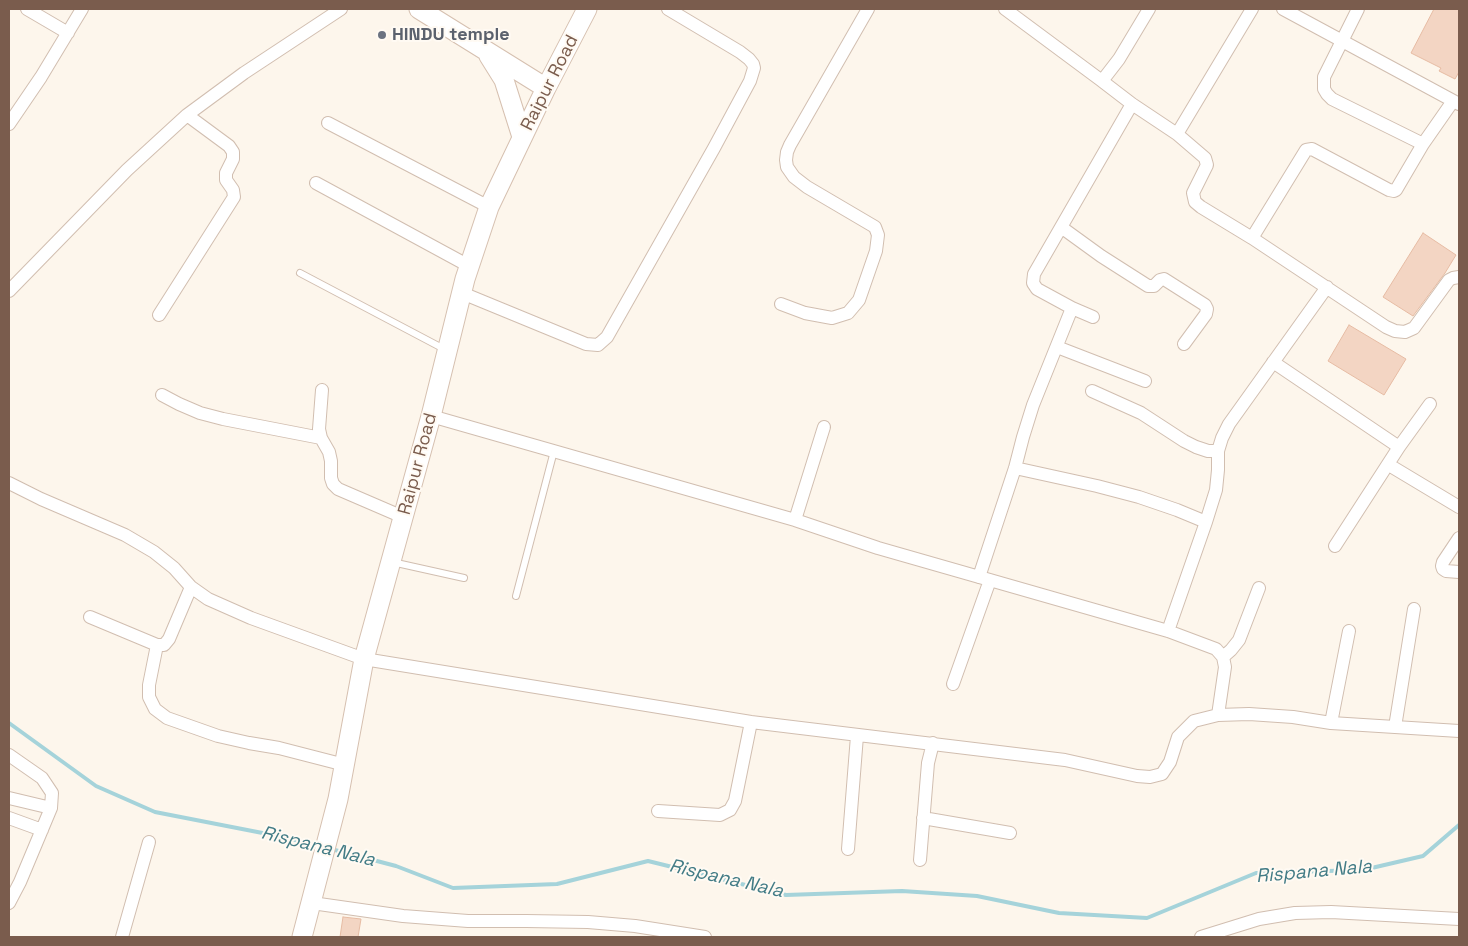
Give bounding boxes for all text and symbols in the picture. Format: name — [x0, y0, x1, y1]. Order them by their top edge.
place label: HINDU temple — [392, 24, 510, 46]
marker: HINDU temple — [376, 29, 388, 41]
street label: Raipur Road — [517, 32, 583, 134]
street label: Raipur Road — [394, 411, 442, 517]
water label: Rispana Nala — [259, 822, 377, 872]
water label: Rispana Nala — [667, 855, 785, 903]
water label: Rispana Nala — [1255, 856, 1373, 888]

